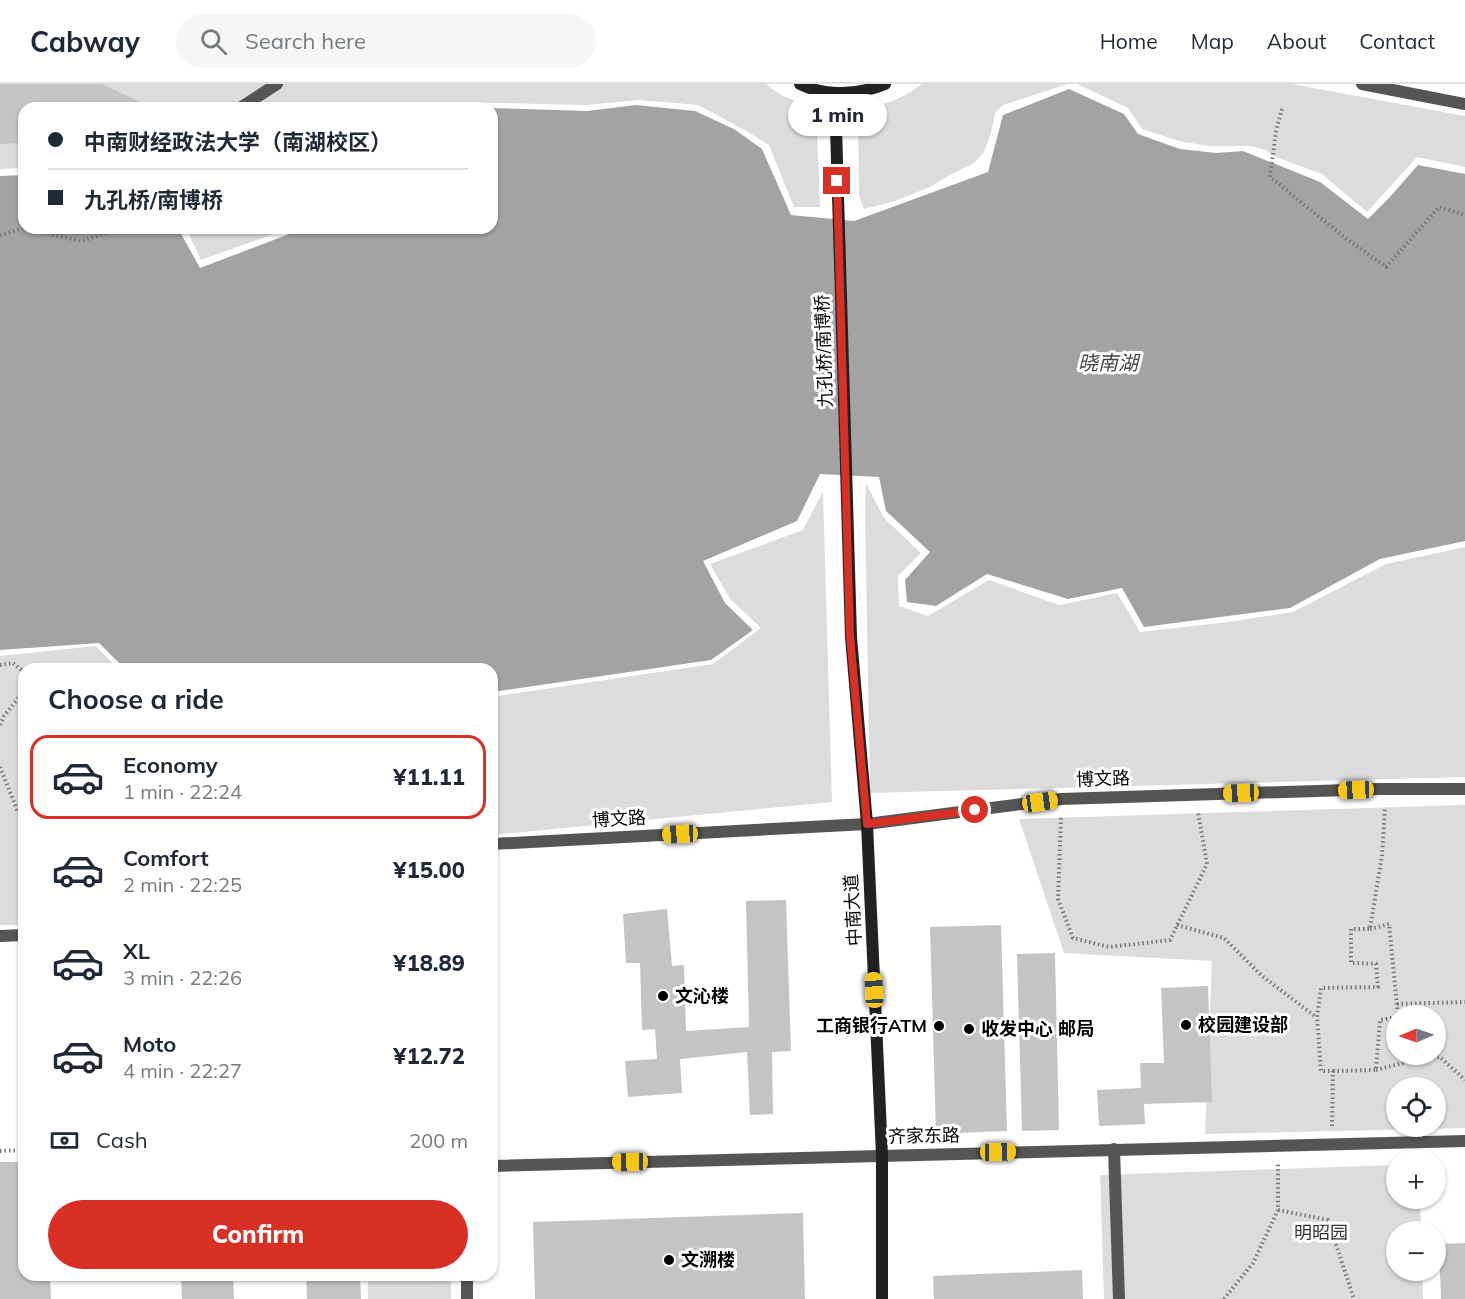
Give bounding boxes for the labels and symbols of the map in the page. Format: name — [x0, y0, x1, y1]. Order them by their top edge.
callout: 1 min — [788, 94, 886, 136]
route end — [823, 167, 850, 194]
street label: 九孔桥/南博桥 — [810, 294, 837, 408]
water label: 晓南湖 — [1078, 350, 1141, 375]
street label: 博文路 — [1076, 766, 1130, 791]
car — [1338, 780, 1374, 800]
car — [1223, 783, 1259, 803]
car — [1021, 791, 1059, 813]
route start — [961, 796, 988, 823]
street label: 博文路 — [591, 806, 647, 831]
car — [662, 824, 698, 844]
street label: 中南大道 — [839, 873, 866, 947]
car — [864, 972, 884, 1008]
place label: 文沁楼 — [675, 984, 729, 1007]
marker: 文沁楼 — [656, 989, 670, 1003]
north arrow — [1386, 1005, 1446, 1065]
place label: 校园建设部 — [1198, 1013, 1288, 1036]
place label: 工商银行ATM — [816, 1014, 927, 1037]
place label: 收发中心 邮局 — [981, 1017, 1094, 1040]
marker: 校园建设部 — [1179, 1018, 1193, 1032]
marker: 工商银行ATM — [932, 1019, 946, 1033]
marker: 收发中心 邮局 — [962, 1022, 976, 1036]
street label: 齐家东路 — [888, 1123, 960, 1148]
car — [980, 1143, 1016, 1161]
car — [612, 1153, 648, 1171]
park label: 明昭园 — [1294, 1221, 1348, 1244]
place label: 文溯楼 — [681, 1248, 735, 1271]
marker: 文溯楼 — [662, 1253, 676, 1267]

